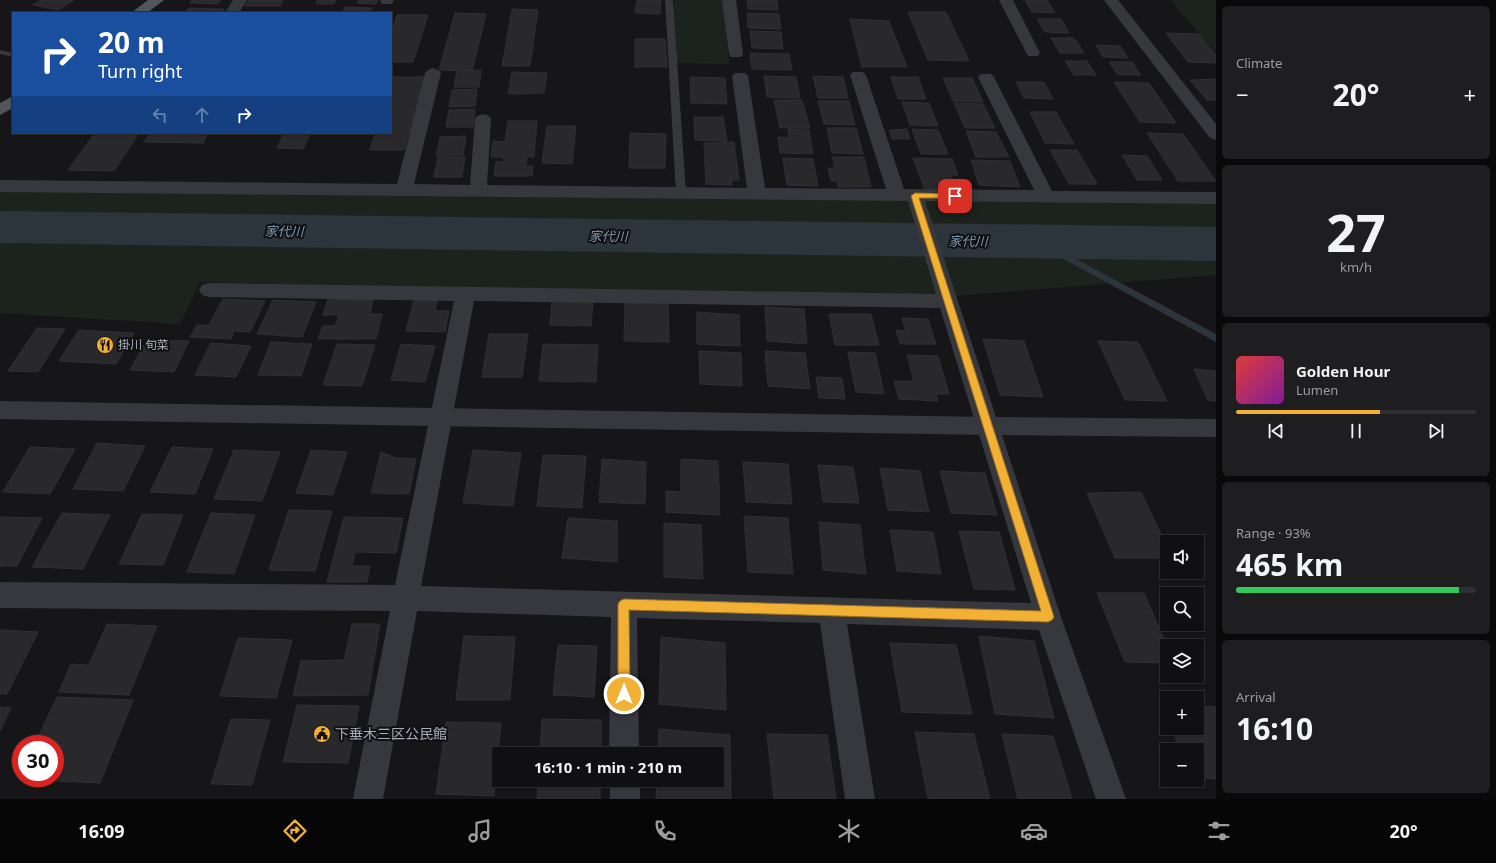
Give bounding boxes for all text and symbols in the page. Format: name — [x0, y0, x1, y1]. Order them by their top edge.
text: 20 m — [98, 23, 165, 61]
icon: right — [32, 28, 84, 80]
text: Climate — [1236, 54, 1282, 72]
text: Turn right — [98, 59, 182, 83]
text: 20° — [1332, 74, 1380, 115]
text: − — [1236, 79, 1249, 109]
text: + — [1463, 79, 1476, 109]
icon: left — [149, 104, 171, 126]
icon: ahead — [191, 104, 213, 126]
icon: right — [233, 104, 255, 126]
pin — [938, 179, 972, 213]
icon: arrive — [944, 185, 966, 207]
text: 27 — [1326, 196, 1386, 267]
water label: 家代川 — [264, 222, 306, 240]
water label: 家代川 — [588, 227, 630, 245]
water label: 家代川 — [948, 232, 990, 250]
text: km/h — [1340, 258, 1372, 276]
restaurant icon: 掛川 旬菜 — [95, 335, 115, 355]
place label: 掛川 旬菜 — [118, 336, 169, 353]
text: Golden Hour — [1296, 361, 1390, 381]
text: Lumen — [1296, 381, 1338, 399]
icon: previous — [1265, 420, 1287, 442]
icon: pause — [1345, 420, 1367, 442]
icon: next — [1425, 420, 1447, 442]
text: Range · 93% — [1236, 524, 1311, 542]
map controls — [1160, 535, 1204, 787]
button: sound — [1160, 535, 1204, 579]
text: 465 km — [1236, 544, 1343, 585]
button: search — [1160, 587, 1204, 631]
button: layers — [1160, 639, 1204, 683]
position arrow — [603, 673, 645, 715]
text: Arrival — [1236, 688, 1276, 706]
button: + — [1160, 691, 1204, 735]
text: 16:10 — [1236, 708, 1313, 749]
public building icon: 下垂木三区公民館 — [312, 724, 332, 744]
place label: 下垂木三区公民館 — [335, 724, 447, 743]
speed limit sign: 30 — [12, 735, 64, 787]
button: − — [1160, 743, 1204, 787]
text: 16:10 · 1 min · 210 m — [534, 757, 682, 777]
icon: directions — [281, 817, 309, 845]
icon: music — [466, 817, 494, 845]
icon: phone — [651, 817, 679, 845]
icon: climate — [835, 817, 863, 845]
icon: car — [1020, 817, 1048, 845]
icon: filters — [1205, 817, 1233, 845]
text: 16:09 — [78, 819, 125, 843]
text: 20° — [1389, 819, 1418, 843]

